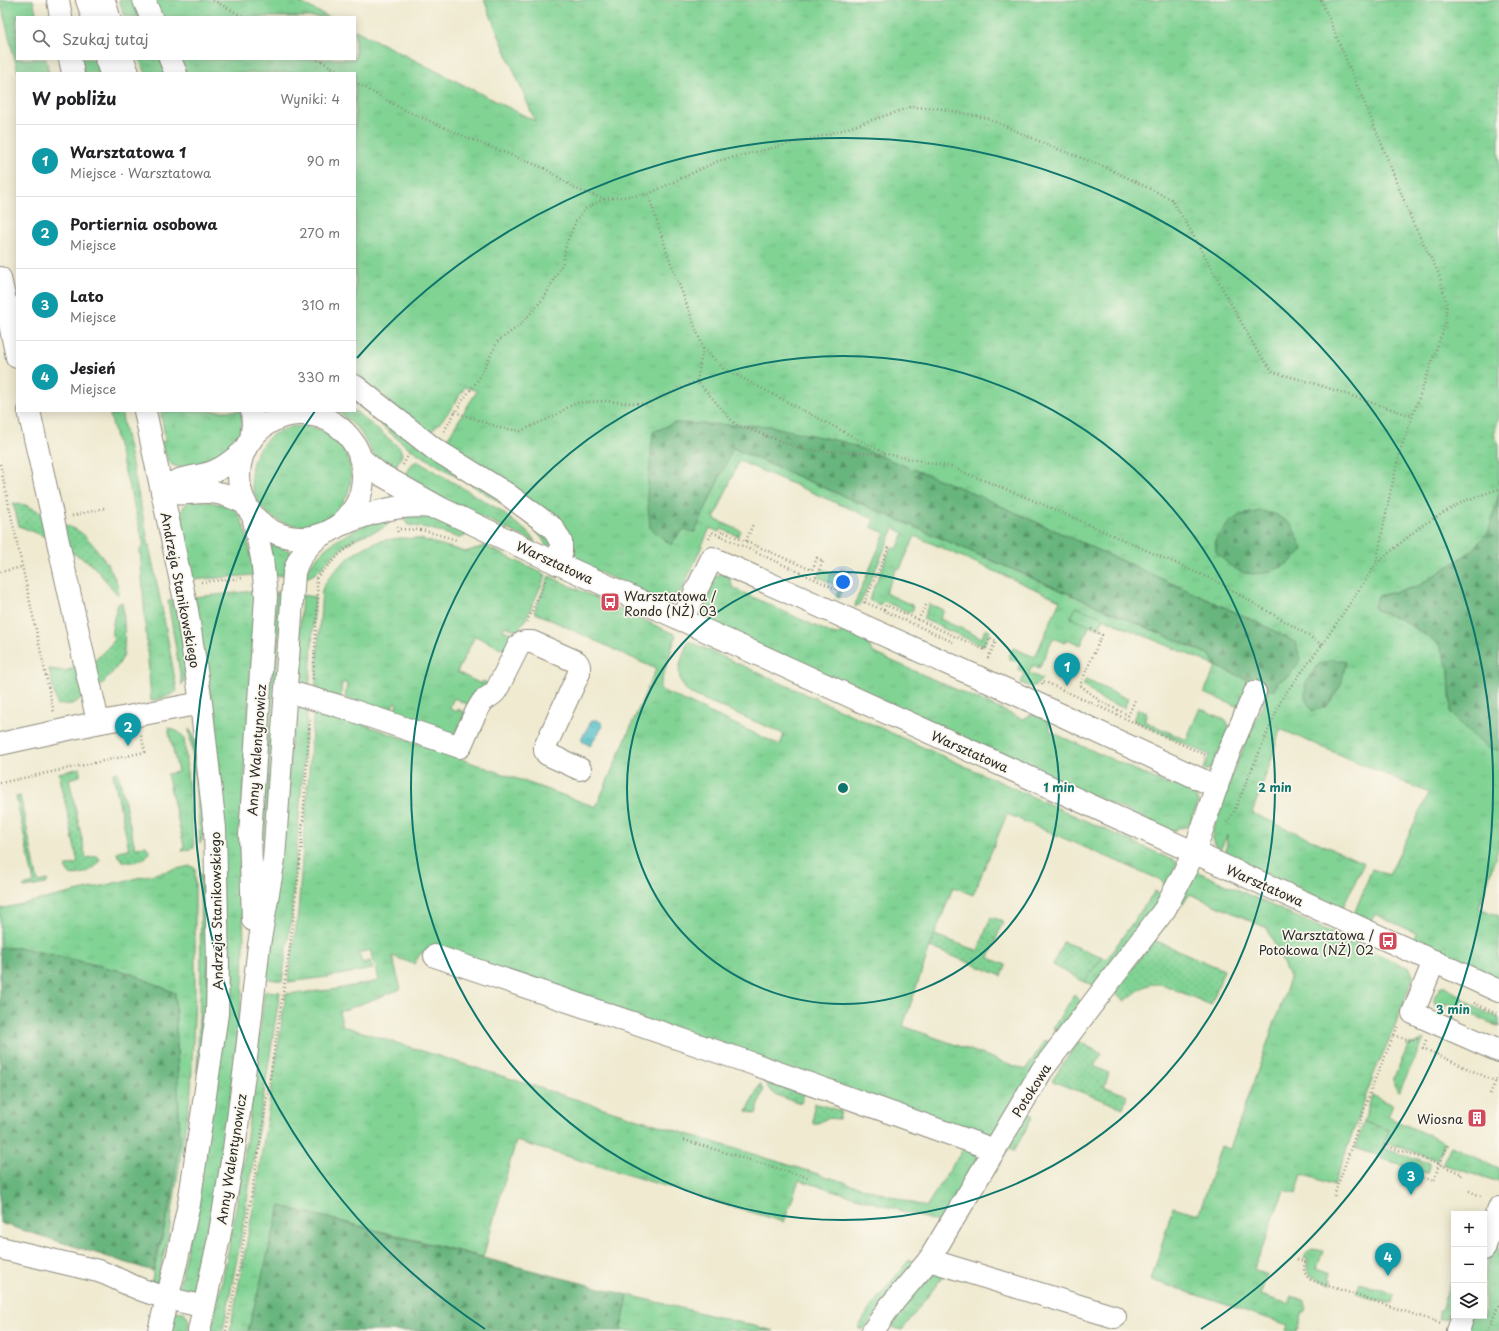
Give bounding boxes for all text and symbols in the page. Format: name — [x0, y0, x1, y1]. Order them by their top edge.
search box — [16, 16, 356, 60]
icon: search — [30, 27, 52, 49]
text: Szukaj tutaj — [62, 27, 149, 50]
text: W pobliżu — [32, 85, 117, 111]
text: Wyniki: 4 — [280, 89, 340, 108]
text: Warsztatowa 1 — [70, 140, 186, 163]
text: 1 — [42, 151, 48, 170]
text: 90 m — [307, 151, 340, 170]
text: Miejsce · Warsztatowa — [70, 163, 211, 182]
text: Portiernia osobowa — [70, 212, 218, 235]
text: 2 — [40, 223, 50, 242]
text: 270 m — [299, 223, 340, 242]
text: Miejsce — [70, 235, 116, 254]
text: Lato — [70, 284, 104, 307]
text: 3 — [41, 295, 49, 314]
text: 310 m — [301, 295, 340, 314]
text: Miejsce — [70, 307, 116, 326]
text: Jesień — [70, 356, 116, 379]
text: 4 — [41, 367, 49, 386]
text: 330 m — [297, 367, 340, 386]
text: Miejsce — [70, 379, 116, 398]
street label: Andrzeja Stanikowskiego — [157, 510, 205, 670]
street label: Warsztatowa — [513, 536, 597, 589]
your location — [833, 572, 853, 592]
place label: Warsztatowa / Rondo (NŻ) 03 — [624, 586, 717, 620]
bus stop icon: Warsztatowa / Rondo (NŻ) 03 — [599, 591, 621, 613]
pin: 1 — [1054, 653, 1080, 686]
street label: Anny Walentynowicz — [242, 684, 270, 816]
pin: 2 — [115, 713, 141, 746]
street label: Warsztatowa — [928, 725, 1013, 777]
text: 1 min — [1043, 778, 1075, 796]
text: 2 min — [1258, 778, 1292, 796]
centre of rings — [836, 781, 850, 795]
street label: Andrzeja Stanikowskiego — [205, 832, 227, 990]
street label: Warsztatowa — [1223, 859, 1308, 911]
place label: Warsztatowa / Potokowa (NŻ) 02 — [1259, 925, 1375, 959]
bus stop icon: Warsztatowa / Potokowa (NŻ) 02 — [1377, 930, 1399, 952]
text: 3 min — [1436, 1000, 1470, 1018]
street label: Potokowa — [1007, 1059, 1055, 1120]
street label: Anny Walentynowicz — [211, 1092, 251, 1226]
building icon: Wiosna — [1466, 1107, 1488, 1129]
place label: Wiosna — [1417, 1109, 1464, 1128]
pin: 3 — [1398, 1162, 1424, 1195]
map controls — [1451, 1211, 1487, 1319]
button: + — [1451, 1211, 1487, 1247]
pin: 4 — [1375, 1243, 1401, 1276]
button: − — [1451, 1247, 1487, 1283]
button: layers — [1451, 1283, 1487, 1319]

